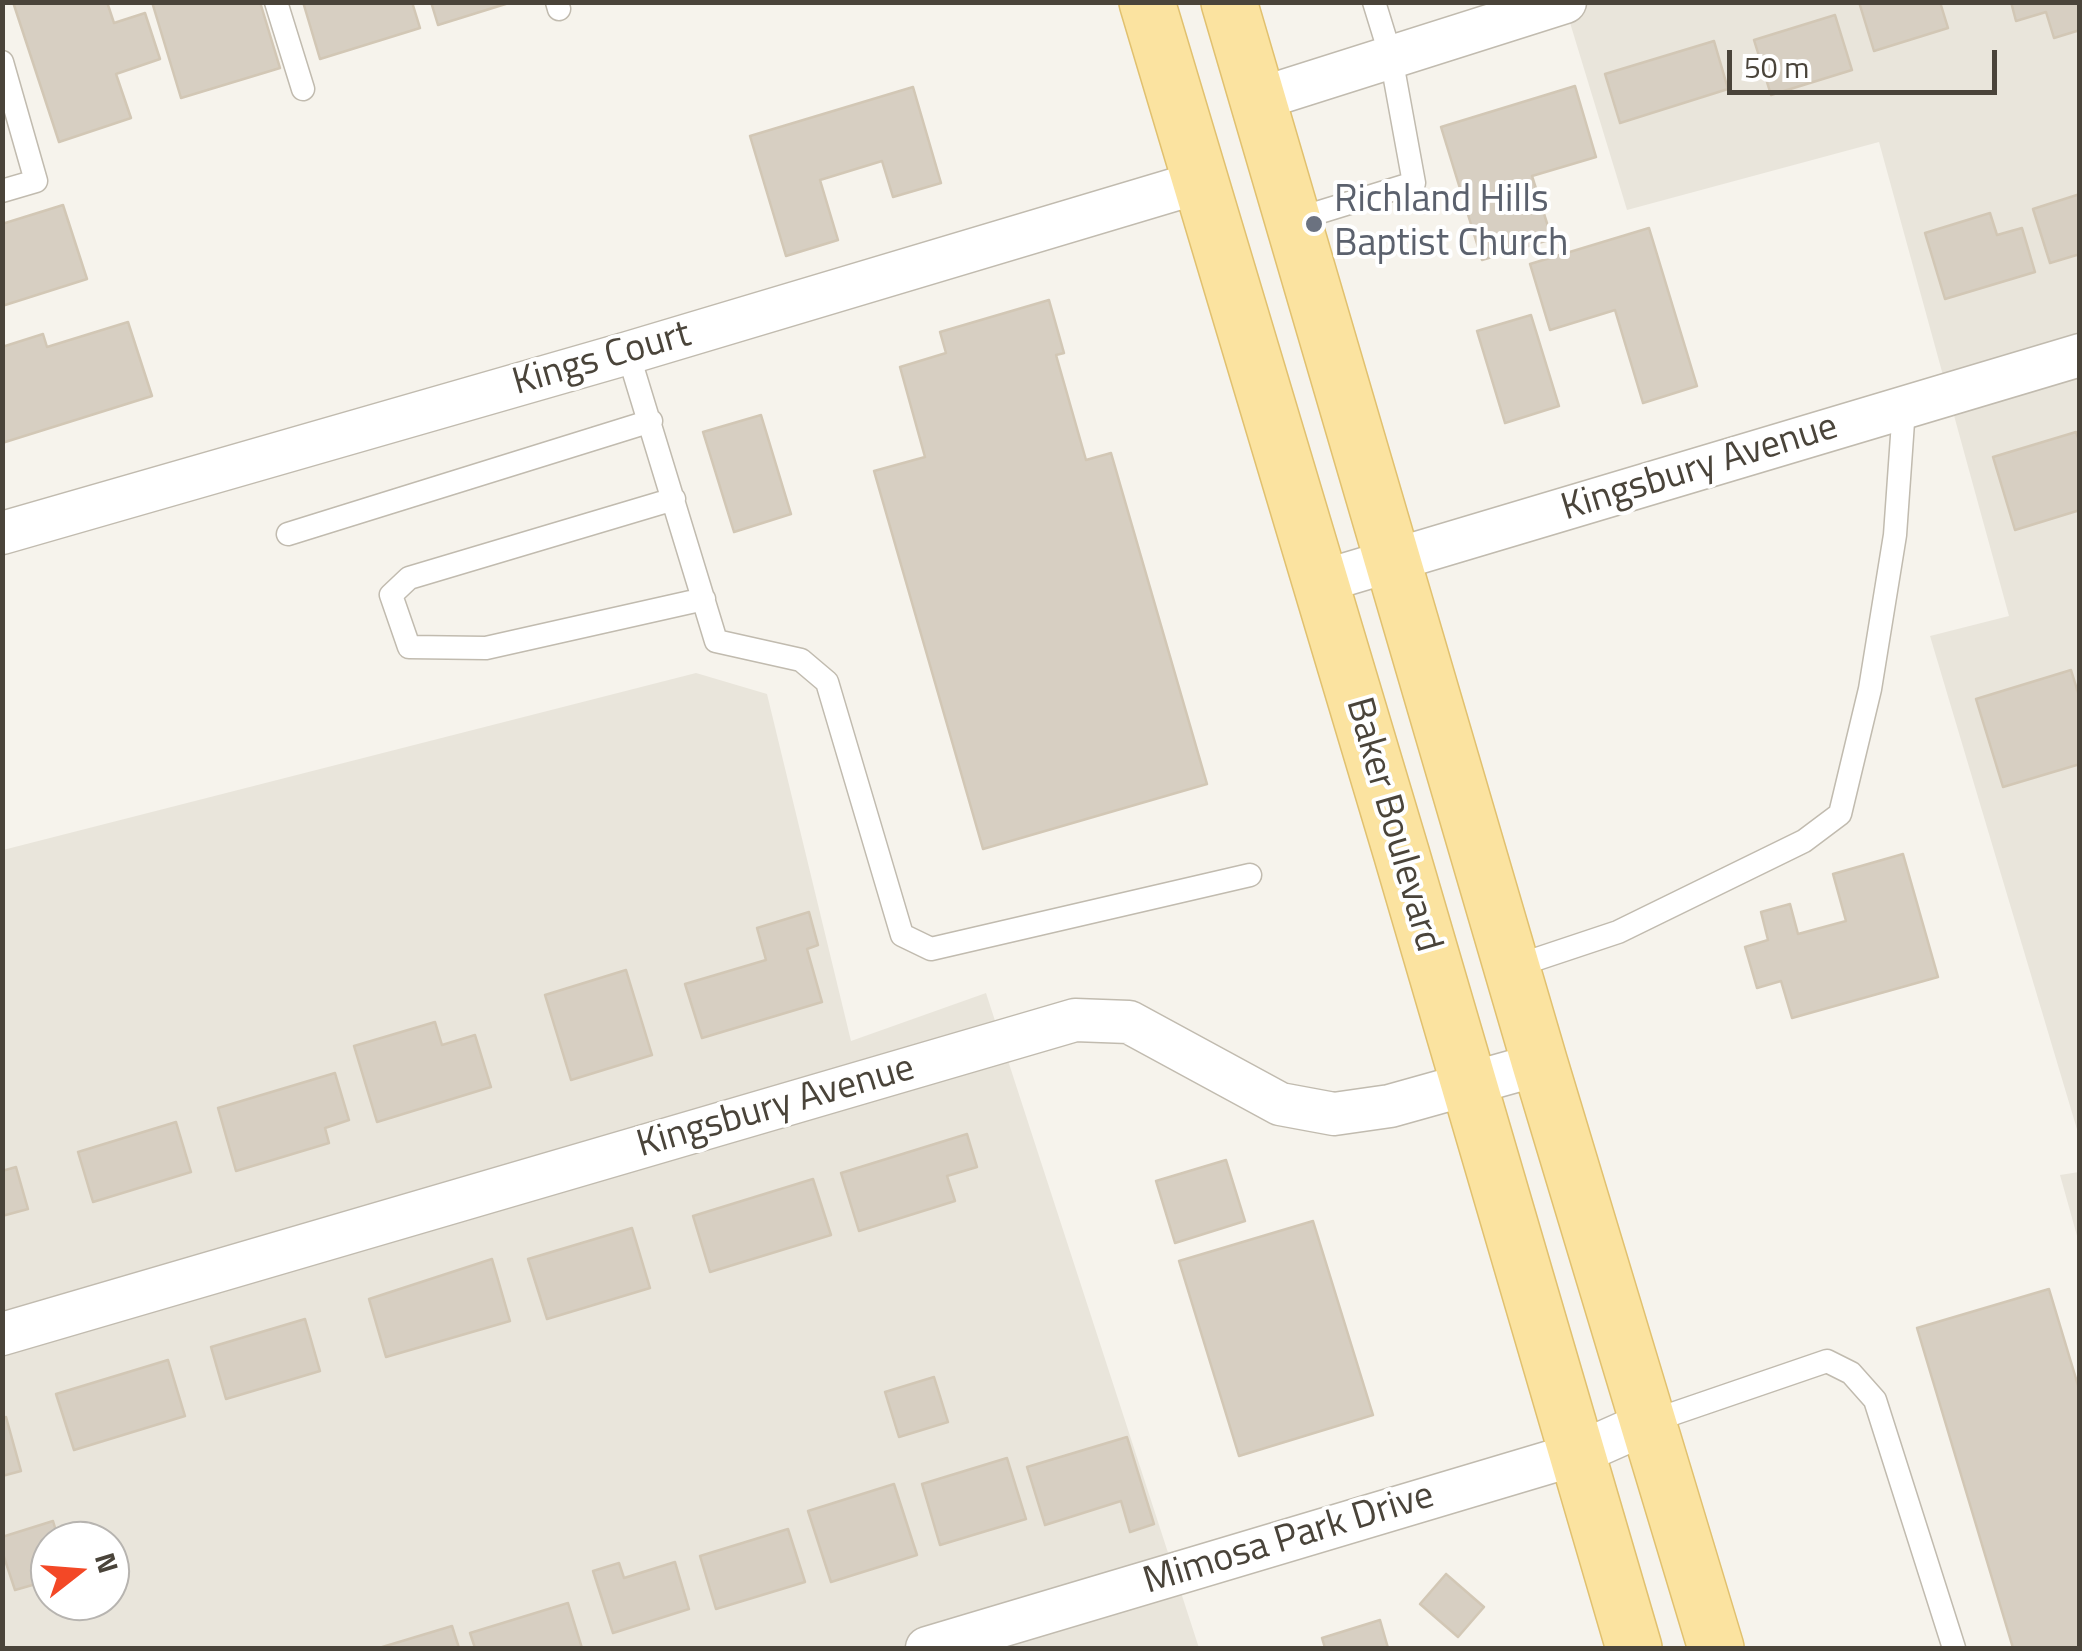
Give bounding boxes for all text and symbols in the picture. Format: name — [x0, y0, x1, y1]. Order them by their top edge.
scale bar — [1732, 30, 2002, 92]
text: 50 m — [1744, 44, 1809, 90]
place label: Richland Hills Baptist Church — [1334, 179, 1568, 268]
marker: Richland Hills Baptist Church — [1303, 213, 1325, 235]
street label: Kings Court — [508, 313, 696, 407]
street label: Kingsbury Avenue — [1556, 405, 1844, 533]
street label: Baker Boulevard — [1334, 693, 1450, 957]
street label: Kingsbury Avenue — [632, 1047, 920, 1169]
street label: Mimosa Park Drive — [1138, 1474, 1440, 1606]
north arrow — [30, 1521, 130, 1621]
text: N — [84, 1547, 131, 1578]

